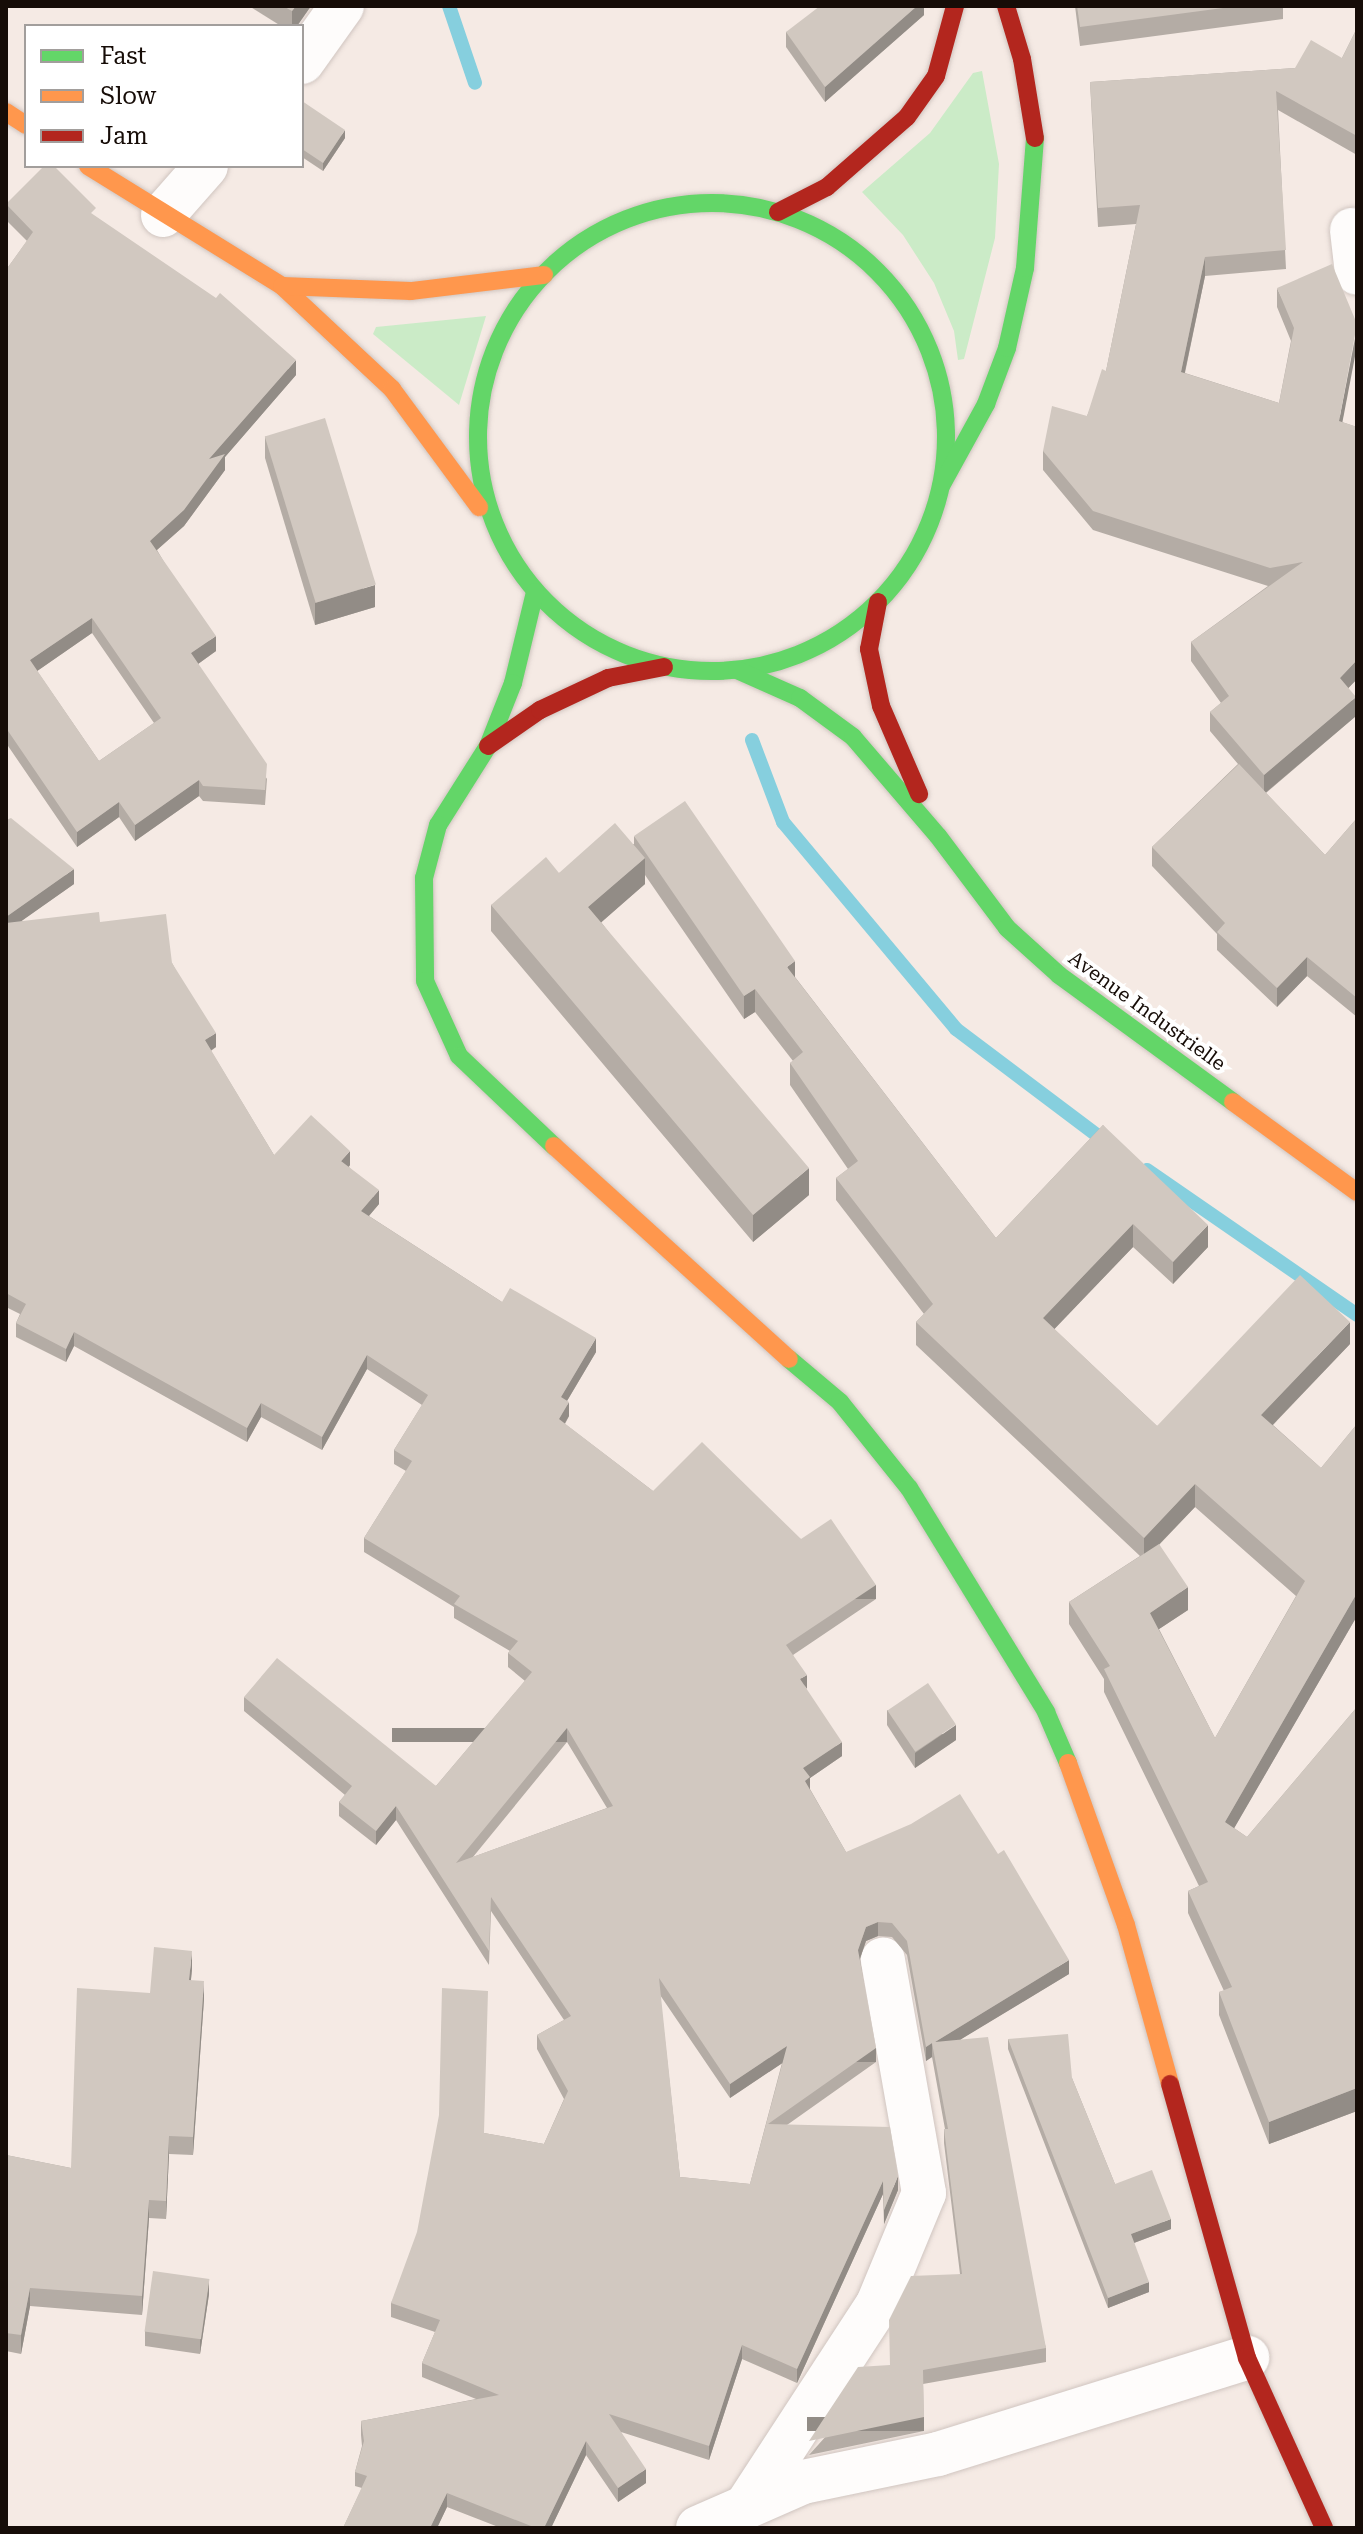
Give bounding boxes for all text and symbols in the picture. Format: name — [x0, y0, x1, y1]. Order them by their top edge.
legend — [24, 24, 304, 168]
text: Fast — [100, 42, 147, 70]
text: Slow — [100, 82, 156, 110]
text: Jam — [100, 122, 148, 150]
street label: Avenue Industrielle — [1064, 946, 1230, 1076]

